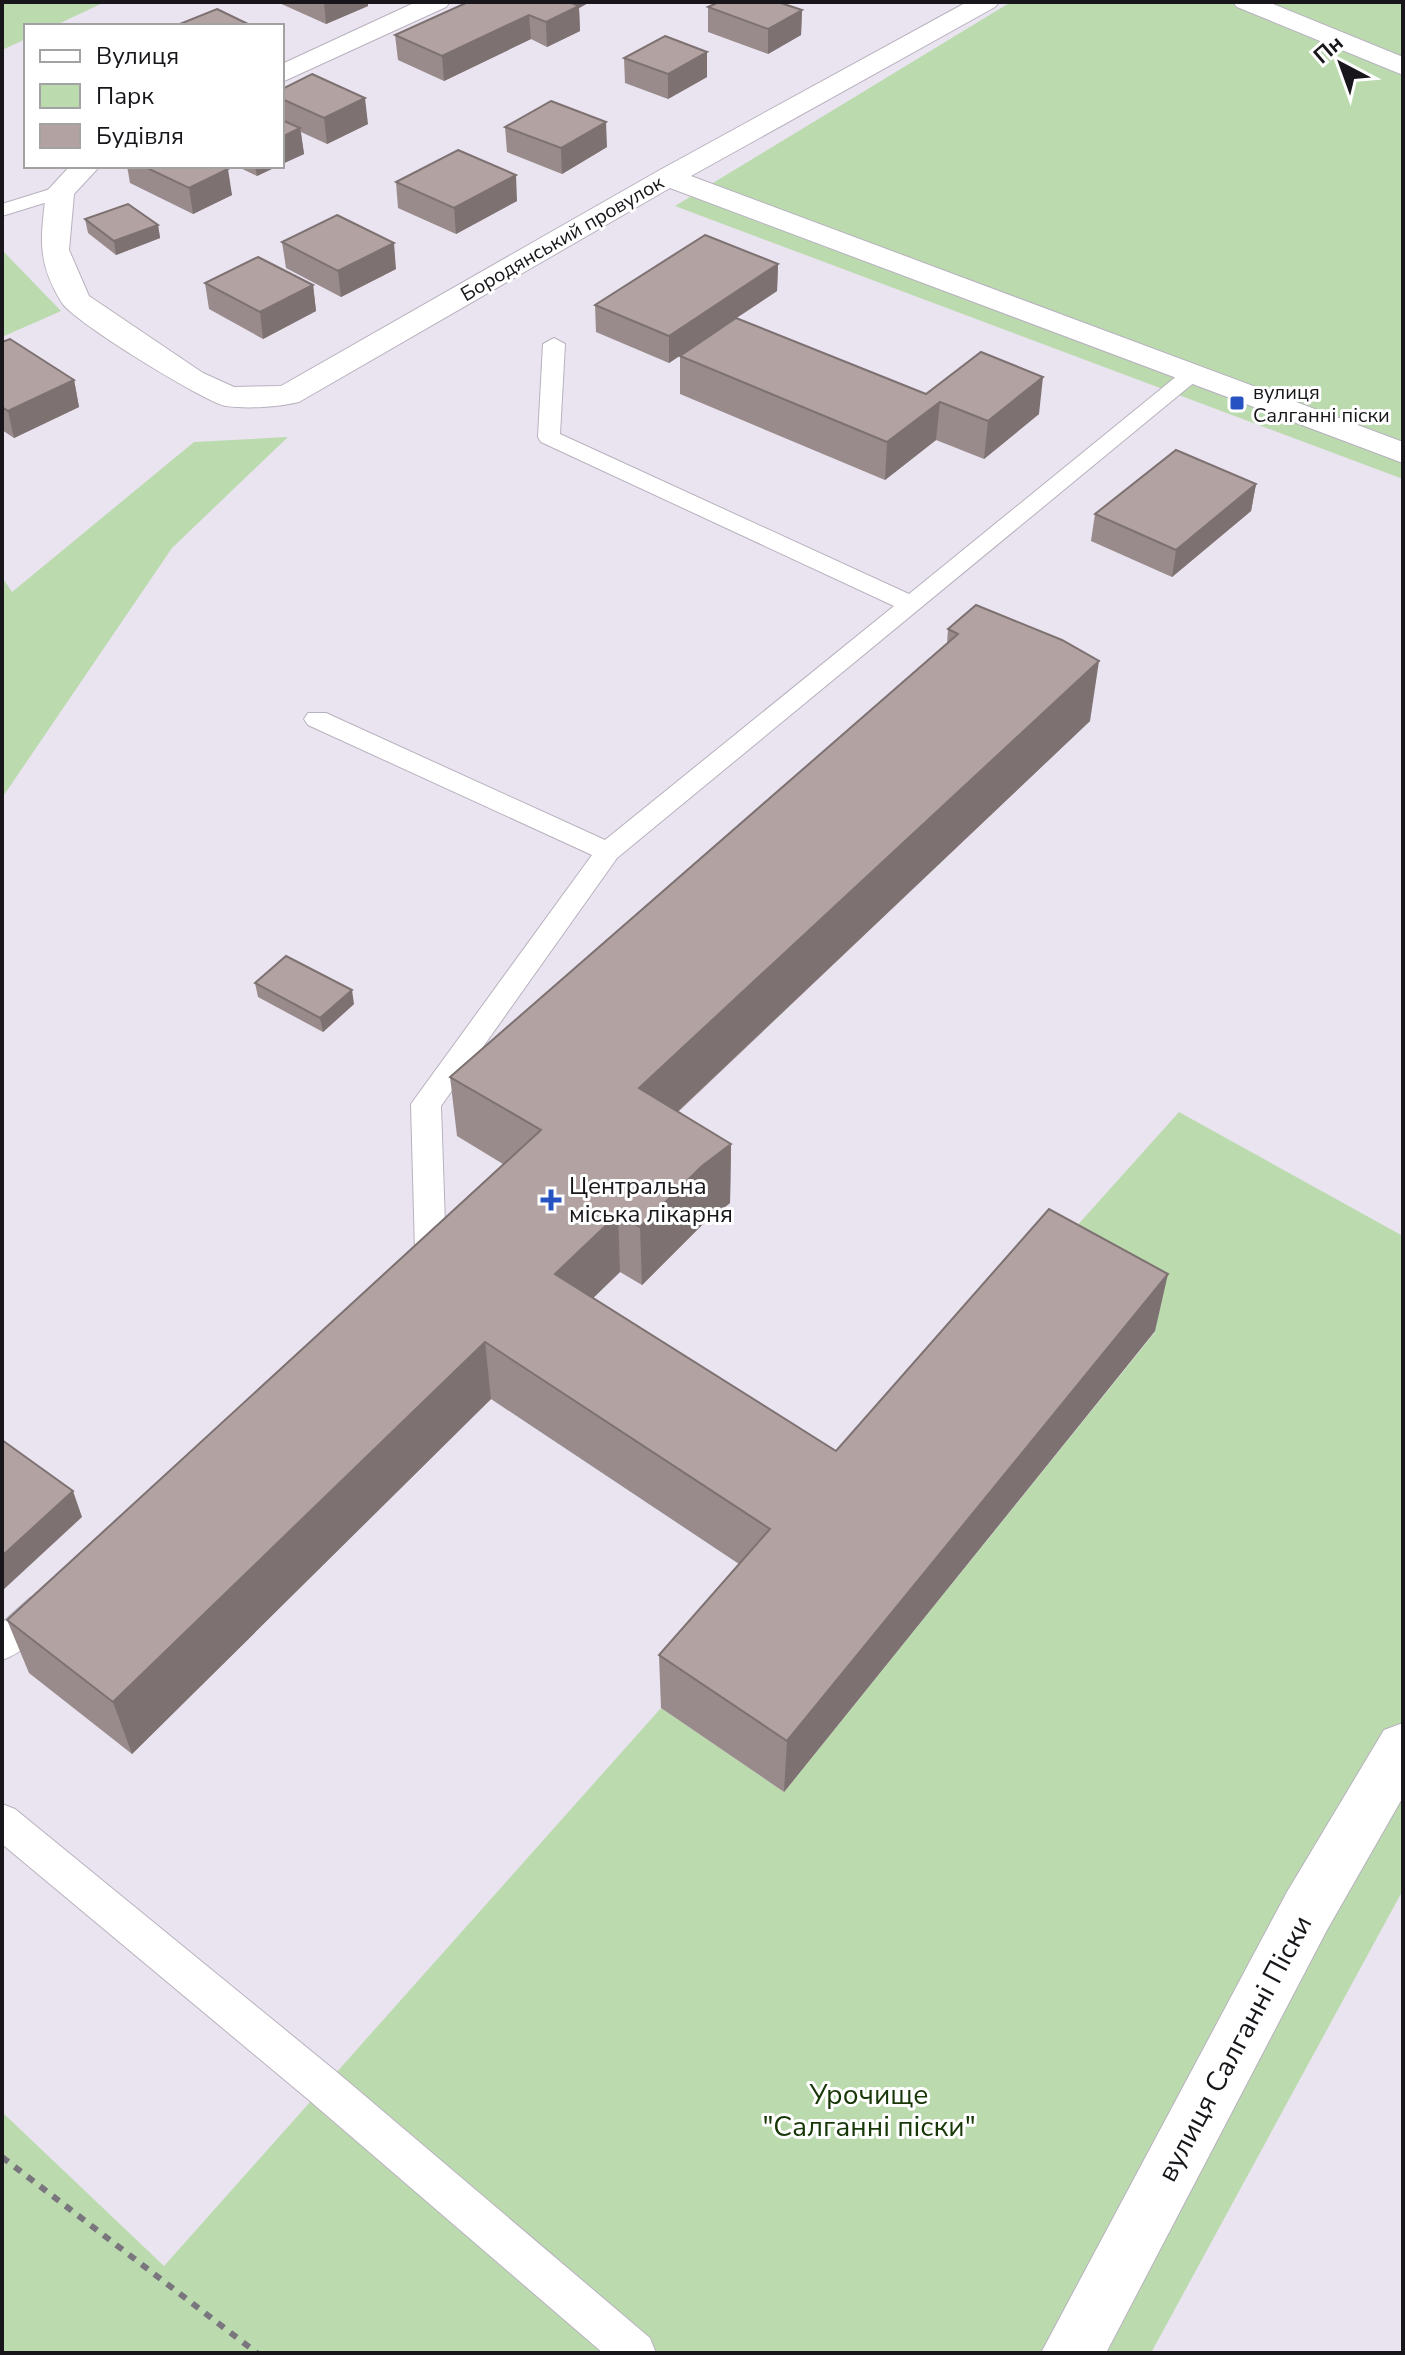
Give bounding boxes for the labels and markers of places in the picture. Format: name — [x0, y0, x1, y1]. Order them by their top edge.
place label: вулиця Салганні піски — [1253, 379, 1390, 429]
marker: вулиця Салганні піски — [1228, 394, 1246, 412]
place label: Центральна міська лікарня — [569, 1170, 733, 1230]
marker: Центральна міська лікарня — [540, 1189, 562, 1211]

